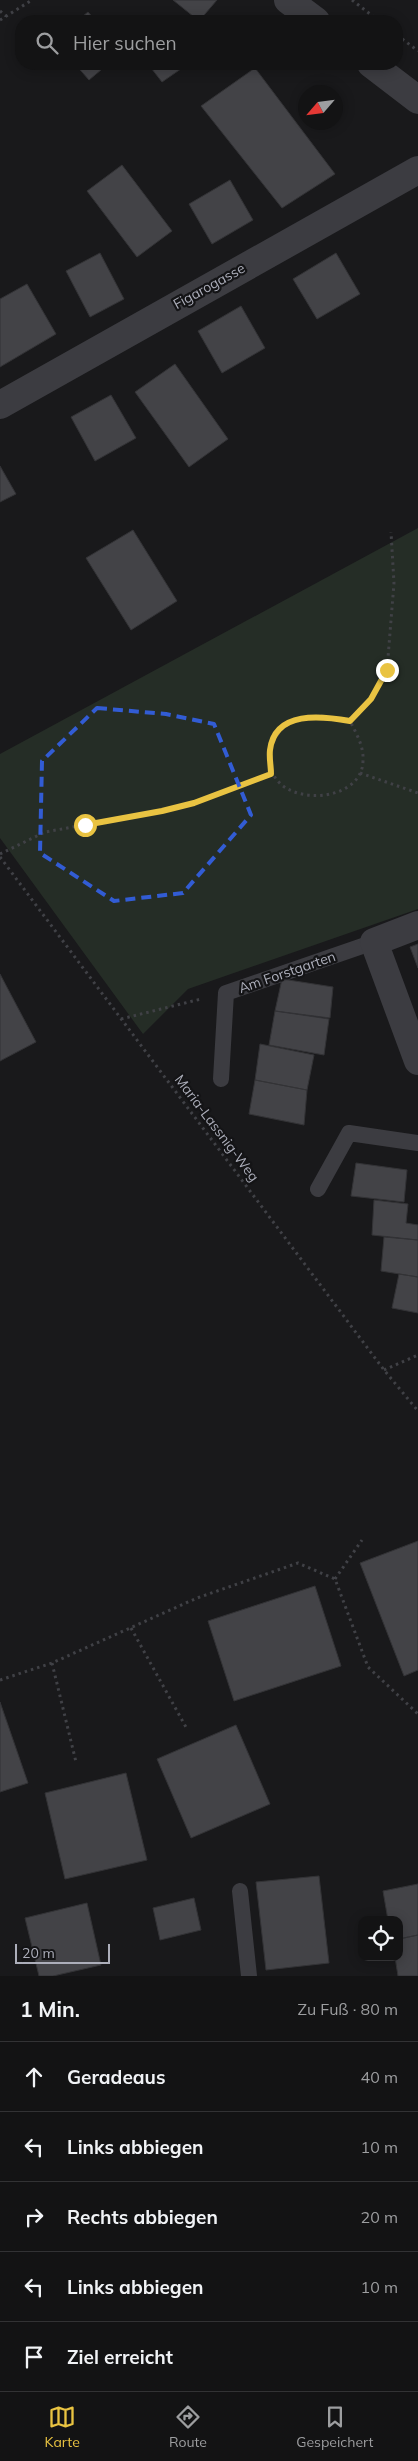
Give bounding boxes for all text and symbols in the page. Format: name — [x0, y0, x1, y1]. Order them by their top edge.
search box — [15, 15, 403, 70]
icon: search — [33, 29, 61, 57]
text: Hier suchen — [73, 31, 177, 55]
north arrow — [298, 85, 343, 130]
street label: Figarogasse — [170, 259, 248, 313]
route end — [376, 659, 399, 682]
route start — [74, 814, 97, 837]
street label: Am Forstgarten — [236, 947, 338, 997]
street label: Maria-Lassnig-Weg — [171, 1071, 263, 1185]
map controls — [358, 1916, 403, 1961]
button: locate — [358, 1916, 403, 1961]
scale bar — [15, 1941, 110, 1964]
text: 20 m — [22, 1944, 55, 1962]
text: 1 Min. — [20, 1996, 80, 2022]
text: Zu Fuß · 80 m — [298, 1999, 398, 2019]
icon: ahead — [20, 2063, 48, 2091]
text: Geradeaus — [67, 2065, 165, 2089]
text: 40 m — [361, 2067, 398, 2087]
icon: left — [20, 2133, 48, 2161]
text: Links abbiegen — [67, 2135, 204, 2159]
text: 10 m — [361, 2137, 398, 2157]
icon: right — [20, 2203, 48, 2231]
text: Rechts abbiegen — [67, 2205, 218, 2229]
text: 20 m — [361, 2207, 398, 2227]
icon: left — [20, 2273, 48, 2301]
text: Links abbiegen — [67, 2275, 204, 2299]
text: 10 m — [361, 2277, 398, 2297]
icon: arrive — [20, 2343, 48, 2371]
text: Ziel erreicht — [67, 2345, 173, 2369]
tab: Karte — [45, 2403, 80, 2451]
tab: Route — [169, 2403, 207, 2451]
tab: Gespeichert — [296, 2403, 373, 2451]

